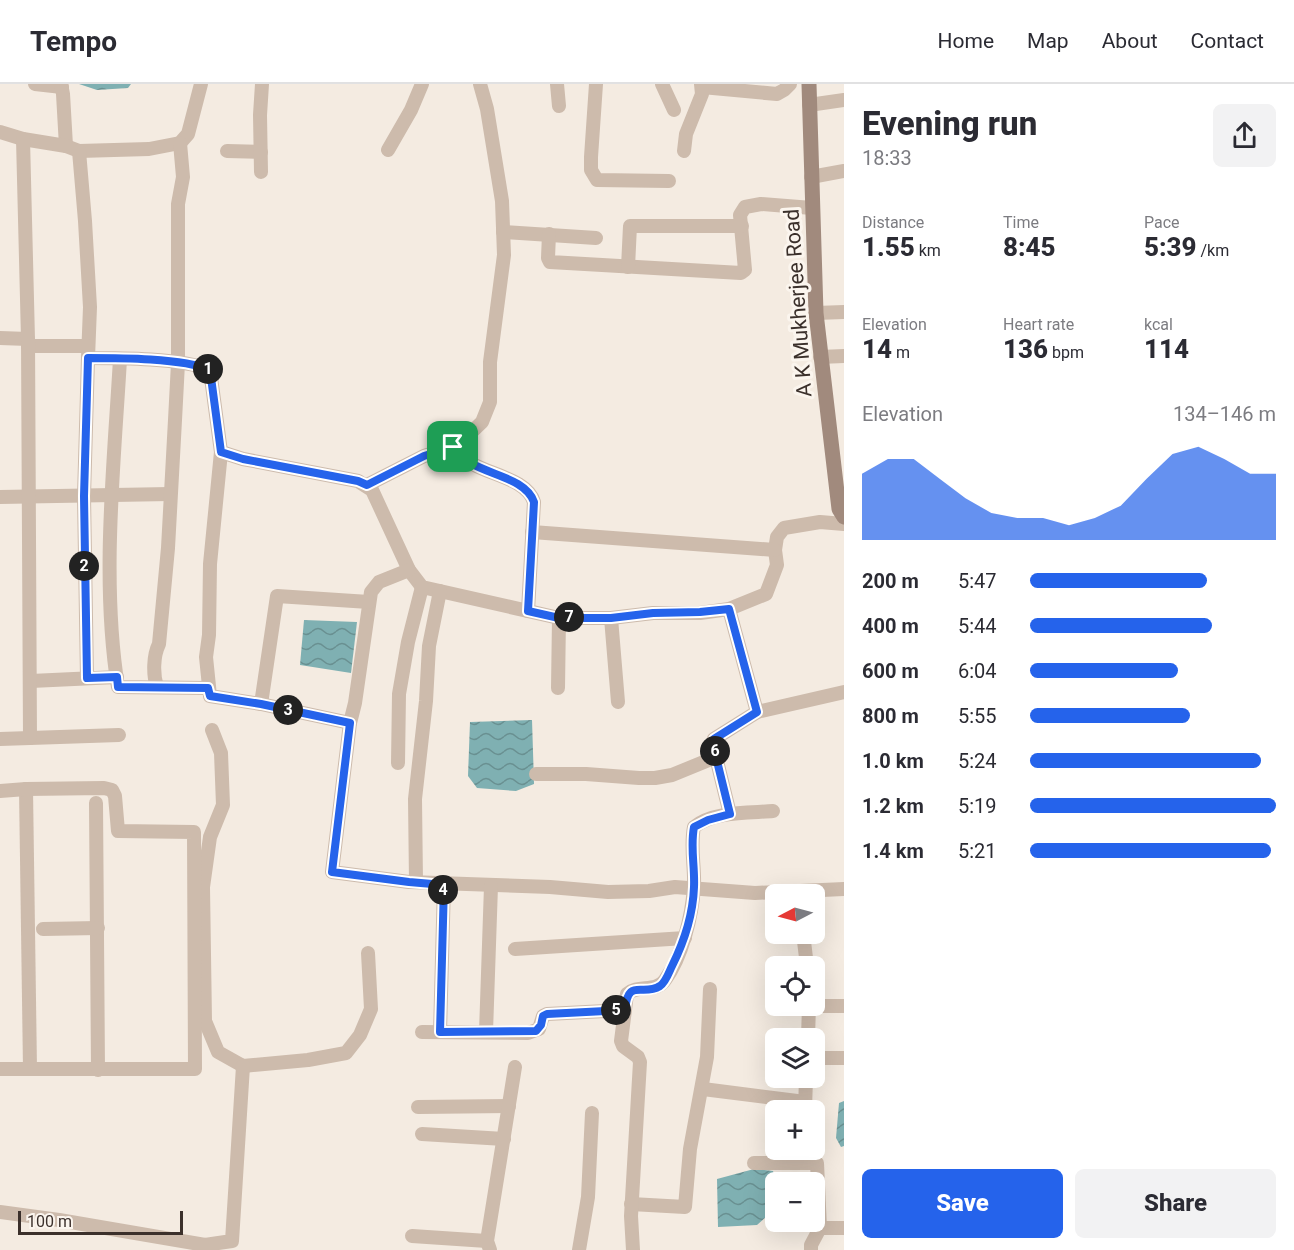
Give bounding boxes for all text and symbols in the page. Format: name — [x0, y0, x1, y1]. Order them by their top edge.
text: Tempo — [30, 25, 117, 58]
text: Home — [938, 29, 994, 53]
text: Map — [1027, 29, 1069, 53]
text: About — [1102, 29, 1158, 53]
text: Contact — [1191, 29, 1264, 53]
text: Evening run — [862, 104, 1037, 143]
button: share — [1213, 104, 1276, 167]
text: 18:33 — [862, 146, 912, 170]
street label: A K Mukherjee Road — [779, 208, 817, 398]
text: Distance — [862, 213, 924, 232]
text: Time — [1003, 213, 1039, 232]
text: Pace — [1144, 213, 1180, 232]
text: 1.55 — [862, 232, 915, 262]
text: 8:45 — [1003, 232, 1056, 262]
text: 5:39 — [1144, 232, 1197, 262]
text: km — [915, 241, 941, 260]
text: /km — [1197, 241, 1229, 260]
text: Elevation — [862, 315, 927, 334]
text: Heart rate — [1003, 315, 1074, 334]
text: kcal — [1144, 315, 1173, 334]
text: 14 — [862, 334, 892, 364]
text: 136 — [1003, 334, 1048, 364]
text: 114 — [1144, 334, 1189, 364]
text: m — [892, 343, 910, 362]
text: bpm — [1048, 343, 1084, 362]
pin: 1 — [193, 354, 223, 384]
text: 1 — [203, 359, 213, 378]
text: Elevation — [862, 402, 943, 426]
text: 134–146 m — [1173, 402, 1276, 426]
pin — [427, 421, 478, 472]
icon: arrive — [436, 430, 469, 463]
pin: 2 — [69, 551, 99, 581]
text: 2 — [79, 556, 89, 575]
text: 200 m — [862, 569, 919, 593]
text: 5:47 — [958, 569, 997, 593]
pin: 7 — [554, 602, 584, 632]
text: 7 — [564, 607, 574, 626]
text: 400 m — [862, 614, 919, 638]
text: 5:44 — [958, 614, 997, 638]
text: 600 m — [862, 659, 919, 683]
text: 6:04 — [958, 659, 997, 683]
pin: 3 — [273, 695, 303, 725]
text: 3 — [283, 700, 293, 719]
text: 800 m — [862, 704, 919, 728]
text: 5:55 — [958, 704, 997, 728]
pin: 6 — [700, 736, 730, 766]
text: 6 — [710, 741, 720, 760]
text: 1.0 km — [862, 749, 924, 773]
text: 5:24 — [958, 749, 997, 773]
text: 1.2 km — [862, 794, 924, 818]
text: 5:19 — [958, 794, 997, 818]
text: 1.4 km — [862, 839, 924, 863]
text: 5:21 — [958, 839, 997, 863]
pin: 4 — [428, 875, 458, 905]
text: 4 — [438, 880, 448, 899]
north arrow — [765, 884, 825, 944]
map controls — [765, 884, 825, 1232]
button: locate — [765, 956, 825, 1016]
pin: 5 — [601, 995, 631, 1025]
text: 5 — [611, 1000, 621, 1019]
button: layers — [765, 1028, 825, 1088]
button: + — [765, 1100, 825, 1160]
button: Save — [862, 1169, 1063, 1238]
button: Share — [1075, 1169, 1276, 1238]
button: − — [765, 1172, 825, 1232]
scale bar — [18, 1208, 183, 1236]
text: 100 m — [27, 1212, 72, 1231]

